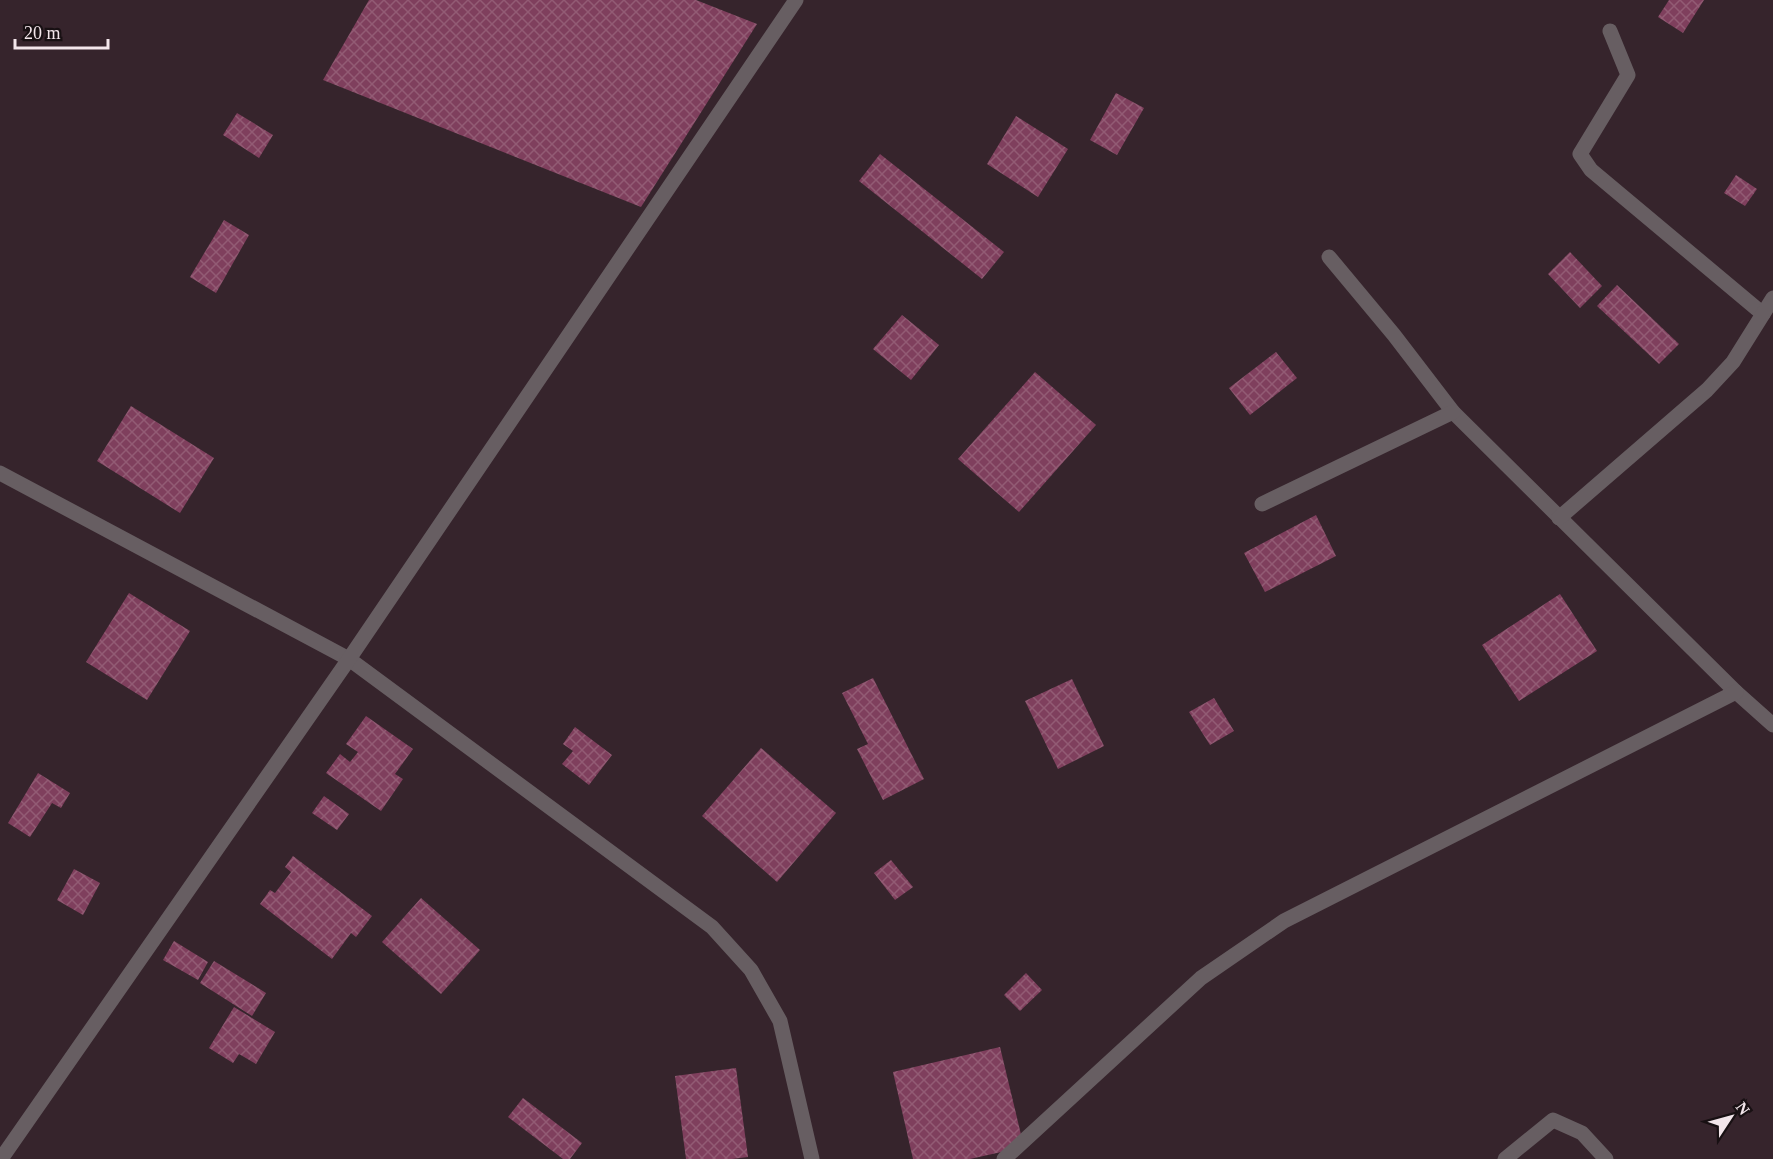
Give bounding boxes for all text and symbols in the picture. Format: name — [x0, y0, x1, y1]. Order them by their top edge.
scale bar — [15, 12, 108, 50]
text: 20 m — [24, 23, 61, 43]
north arrow — [1701, 1087, 1761, 1147]
text: N — [1732, 1099, 1753, 1119]

